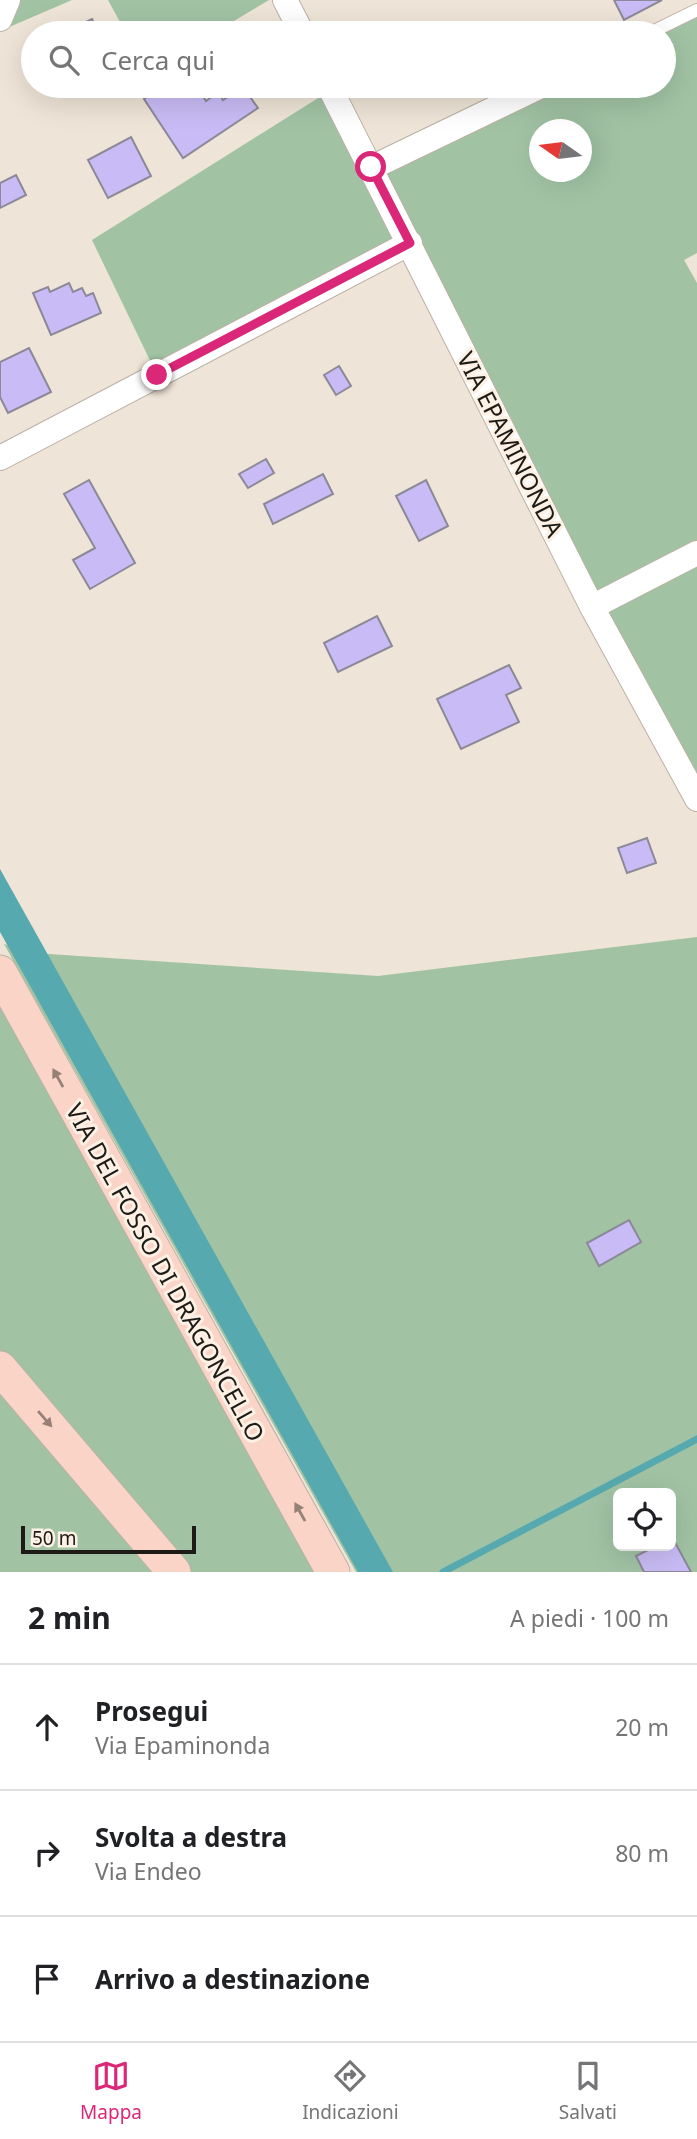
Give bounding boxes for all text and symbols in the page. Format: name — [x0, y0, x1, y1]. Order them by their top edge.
search box — [21, 21, 676, 98]
icon: search — [45, 41, 83, 79]
text: Cerca qui — [101, 42, 215, 78]
north arrow — [529, 119, 592, 182]
route start — [355, 151, 386, 182]
street label: VIA EPAMINONDA — [450, 346, 572, 543]
route end — [141, 359, 172, 390]
one-way arrow — [53, 1068, 64, 1088]
street label: VIA DEL FOSSO DI DRAGONCELLO — [59, 1097, 273, 1447]
one-way arrow — [37, 1411, 52, 1428]
map controls — [613, 1488, 676, 1551]
button: locate — [613, 1488, 676, 1551]
one-way arrow — [294, 1503, 306, 1522]
scale bar — [21, 1523, 196, 1555]
text: 50 m — [32, 1525, 76, 1551]
text: 2 min — [28, 1597, 111, 1638]
text: A piedi · 100 m — [510, 1602, 669, 1634]
text: Prosegui — [95, 1693, 208, 1729]
icon: ahead — [28, 1708, 66, 1746]
text: 20 m — [615, 1711, 669, 1743]
text: Via Epaminonda — [95, 1729, 270, 1761]
text: Svolta a destra — [95, 1819, 287, 1855]
icon: right — [28, 1834, 66, 1872]
text: 80 m — [615, 1837, 669, 1869]
text: Via Endeo — [95, 1855, 202, 1887]
icon: arrive — [28, 1960, 66, 1998]
text: Arrivo a destinazione — [95, 1961, 370, 1997]
tab: Mappa — [80, 2057, 142, 2125]
tab: Indicazioni — [302, 2057, 399, 2125]
tab: Salvati — [559, 2057, 617, 2125]

